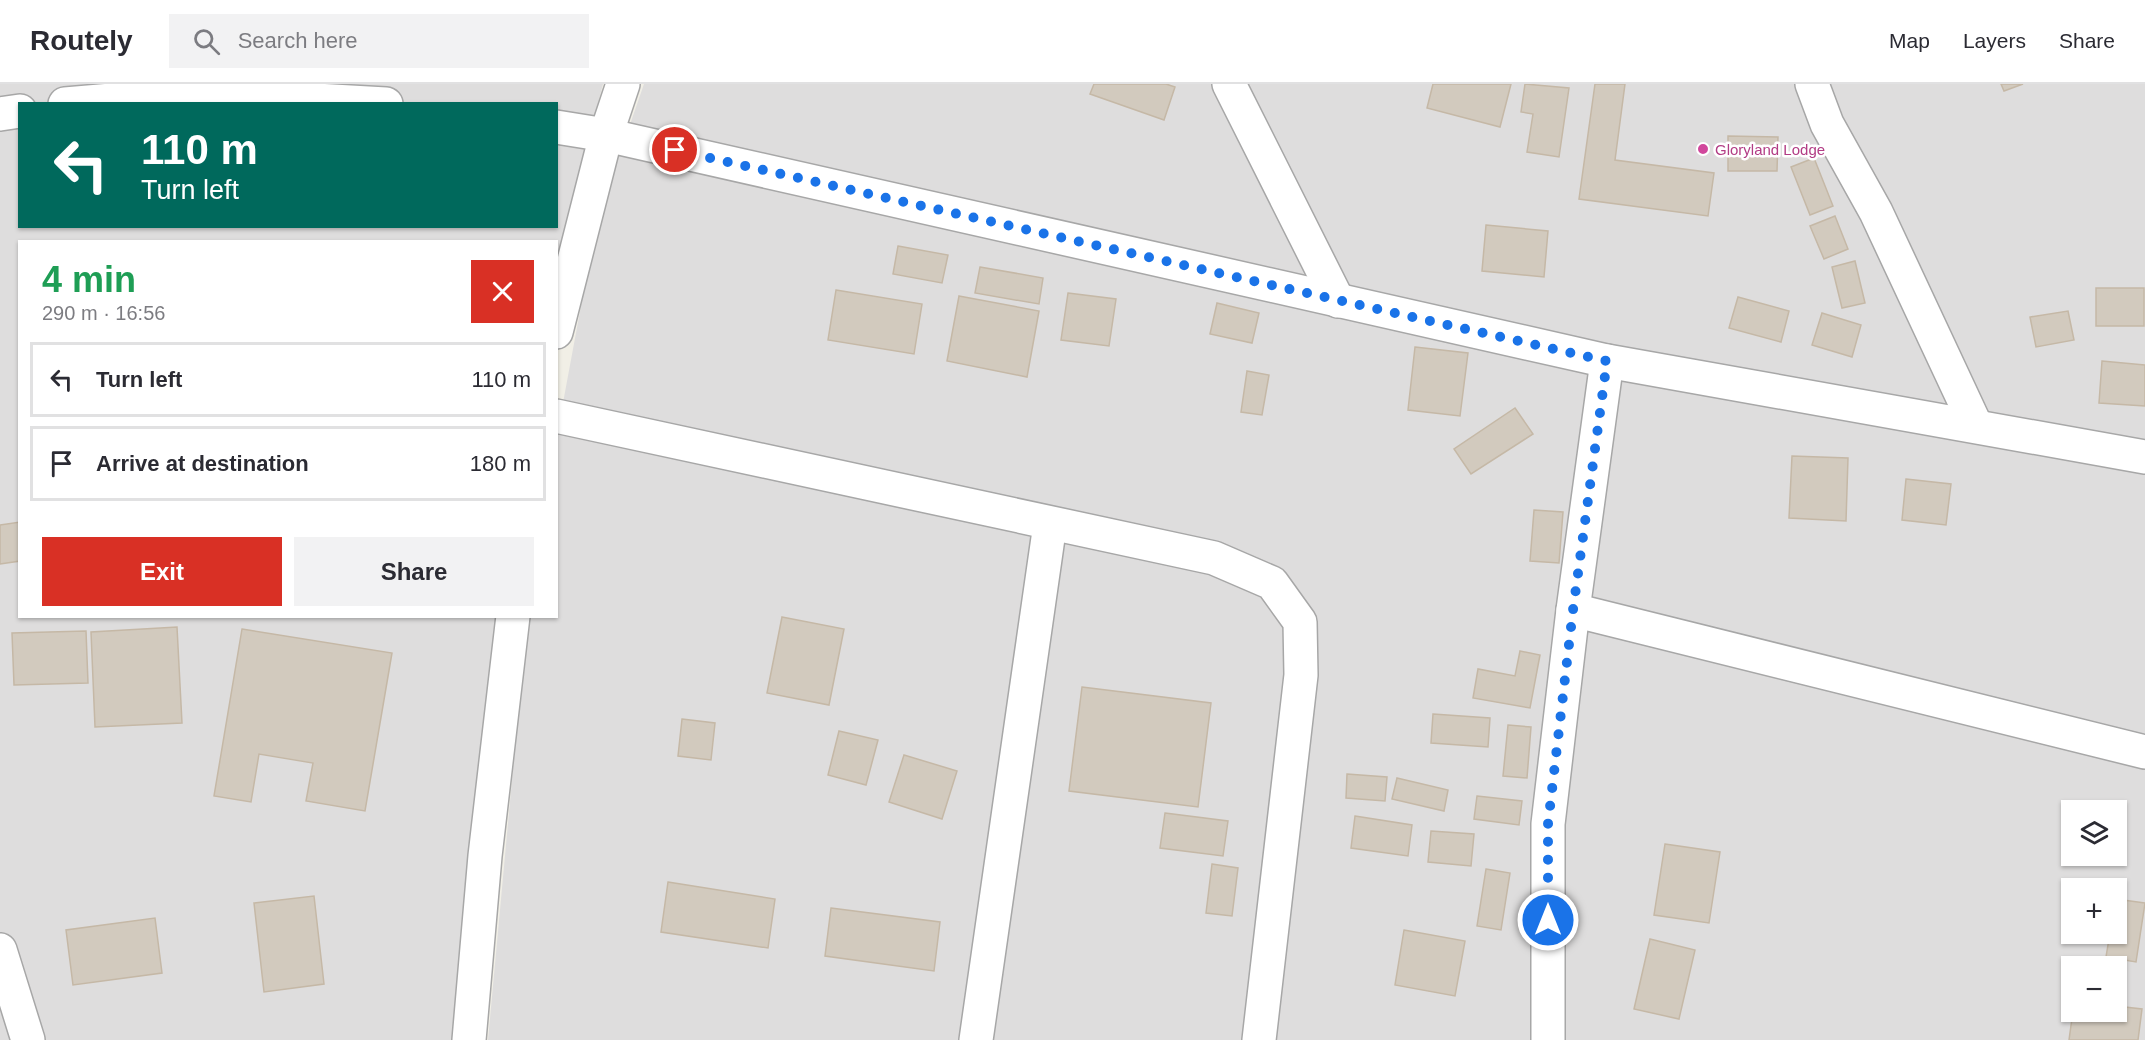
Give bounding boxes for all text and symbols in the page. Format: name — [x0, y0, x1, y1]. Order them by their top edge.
search box — [169, 14, 589, 68]
text: Routely — [30, 25, 133, 56]
icon: search — [190, 25, 223, 58]
text: Search here — [238, 28, 358, 53]
text: Map — [1889, 29, 1930, 52]
text: Layers — [1963, 29, 2026, 52]
text: Share — [2059, 29, 2115, 52]
pin — [649, 124, 700, 175]
icon: left — [42, 126, 120, 204]
text: 110 m — [141, 126, 258, 173]
icon: arrive — [658, 133, 691, 166]
place label: Gloryland Lodge — [1715, 141, 1825, 158]
marker: Gloryland Lodge — [1696, 142, 1710, 156]
text: Turn left — [141, 175, 239, 205]
text: 4 min — [42, 259, 136, 300]
button: close — [471, 260, 534, 323]
text: 290 m · 16:56 — [42, 302, 165, 324]
icon: left — [45, 363, 78, 396]
text: Turn left — [96, 367, 182, 392]
text: 110 m — [471, 367, 531, 392]
icon: arrive — [45, 447, 78, 480]
text: Arrive at destination — [96, 451, 309, 476]
text: 180 m — [470, 451, 531, 476]
button: Exit — [42, 537, 282, 606]
button: Share — [294, 537, 534, 606]
map controls — [2061, 800, 2127, 1022]
button: layers — [2061, 800, 2127, 866]
button: + — [2061, 878, 2127, 944]
position arrow — [1516, 888, 1580, 952]
button: − — [2061, 956, 2127, 1022]

